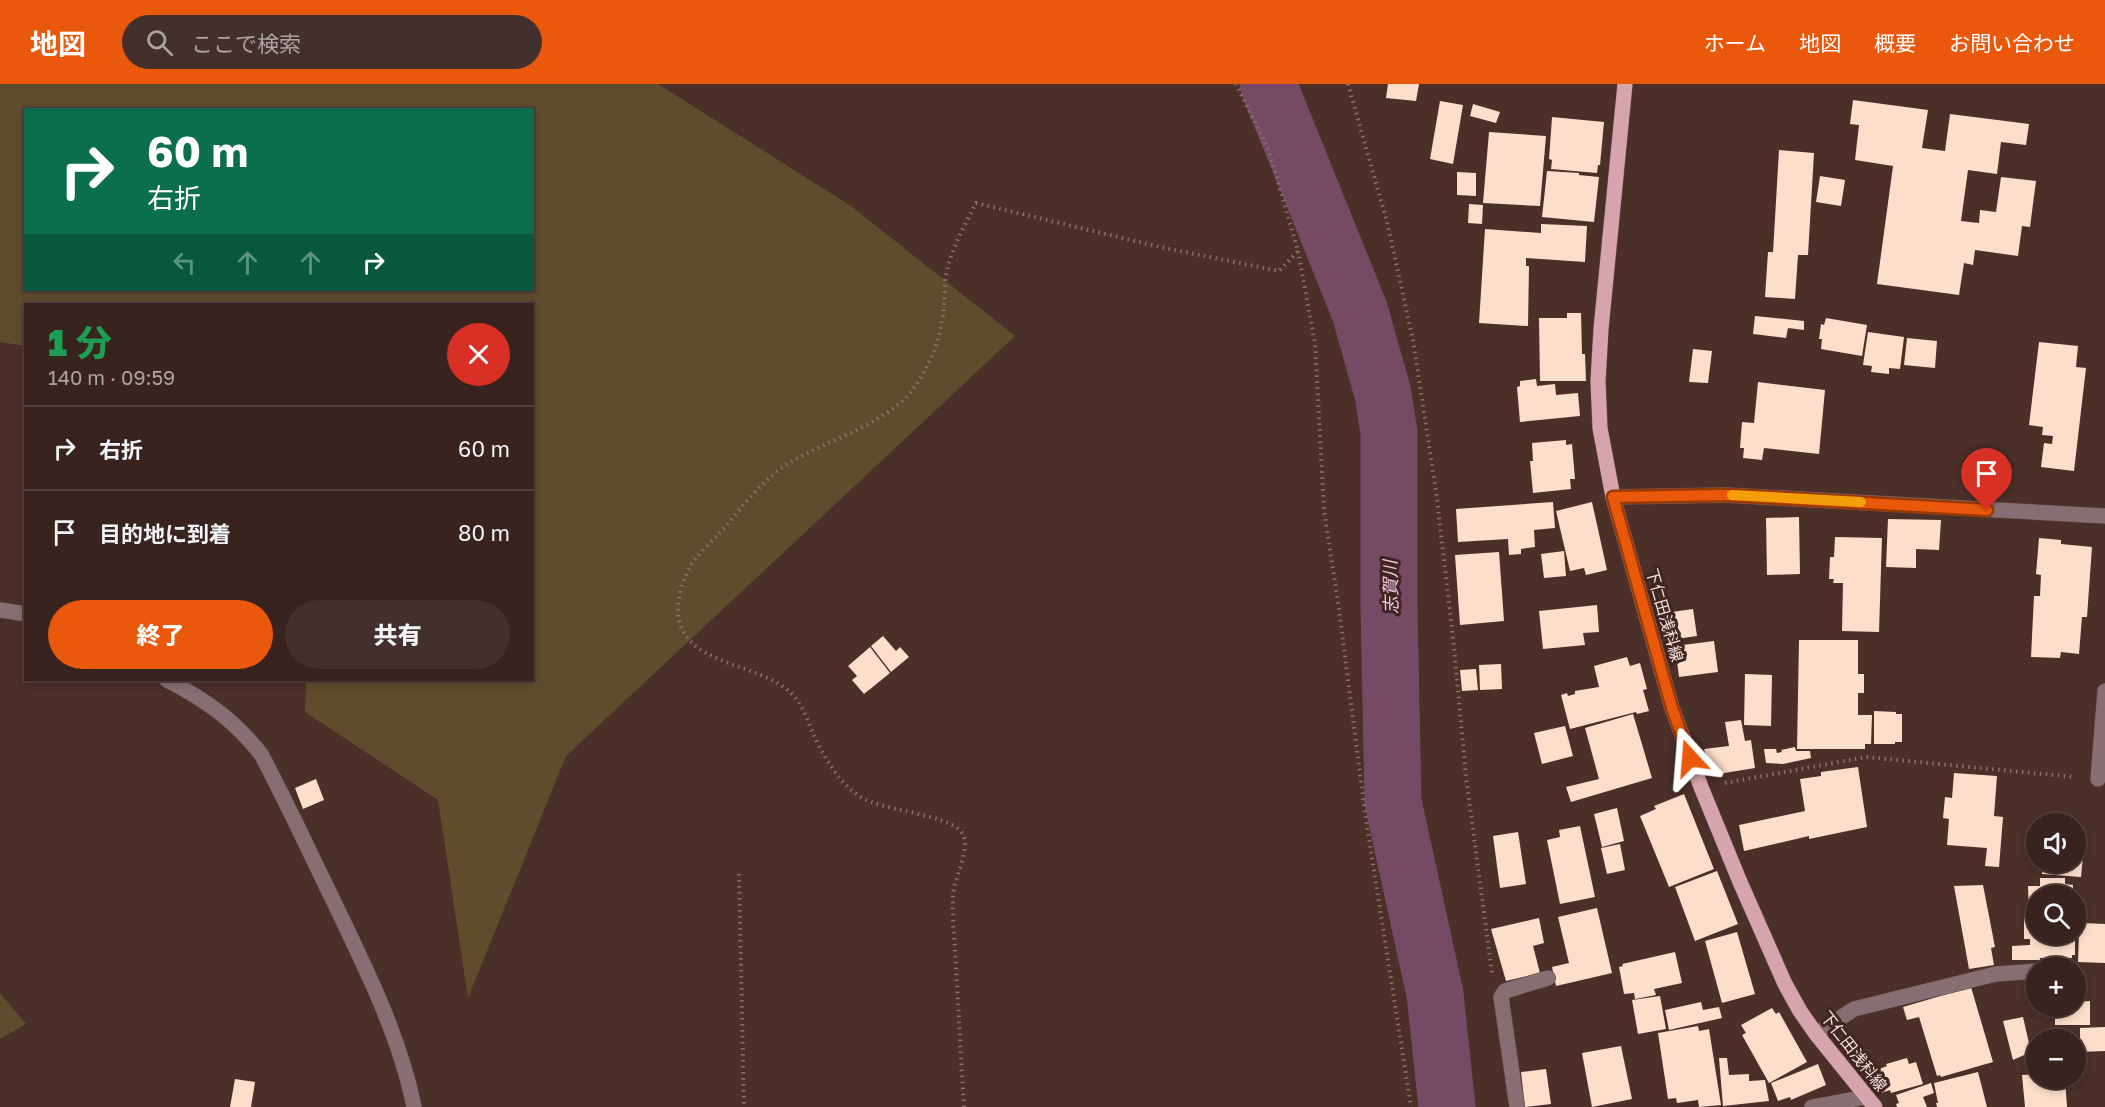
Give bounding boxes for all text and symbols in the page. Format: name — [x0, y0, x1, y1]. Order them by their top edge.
search box — [122, 15, 542, 69]
icon: search — [143, 26, 176, 59]
text: 地図 — [30, 27, 86, 60]
text: ここで検索 — [191, 30, 301, 57]
text: ホーム — [1704, 30, 1766, 56]
text: 地図 — [1799, 30, 1841, 56]
text: 概要 — [1874, 30, 1916, 56]
text: お問い合わせ — [1949, 30, 2075, 56]
text: 60 m — [147, 126, 248, 176]
icon: right — [48, 132, 126, 210]
text: 右折 — [147, 182, 201, 214]
icon: left — [168, 246, 201, 279]
icon: ahead — [231, 246, 264, 279]
icon: ahead — [294, 246, 327, 279]
icon: right — [357, 246, 390, 279]
text: 1 分 — [48, 321, 112, 364]
button: close — [447, 323, 510, 386]
text: 140 m · 09:59 — [48, 365, 175, 389]
icon: right — [48, 432, 81, 465]
text: 60 m — [458, 435, 510, 462]
text: 右折 — [99, 436, 143, 463]
pin — [1961, 448, 2012, 510]
icon: arrive — [1970, 457, 2003, 490]
icon: arrive — [48, 516, 81, 549]
text: 80 m — [458, 519, 510, 546]
text: 目的地に到着 — [99, 520, 231, 547]
water label: 志賀川 — [1378, 558, 1401, 614]
street label: 下仁田浅科線 — [1642, 566, 1688, 664]
button: 終了 — [48, 600, 273, 669]
button: 共有 — [285, 600, 510, 669]
position arrow — [1658, 726, 1722, 790]
map controls — [2026, 813, 2086, 1089]
button: sound — [2026, 813, 2086, 873]
button: search — [2026, 885, 2086, 945]
button: + — [2026, 957, 2086, 1017]
street label: 下仁田浅科線 — [1817, 1007, 1891, 1095]
button: − — [2026, 1029, 2086, 1089]

